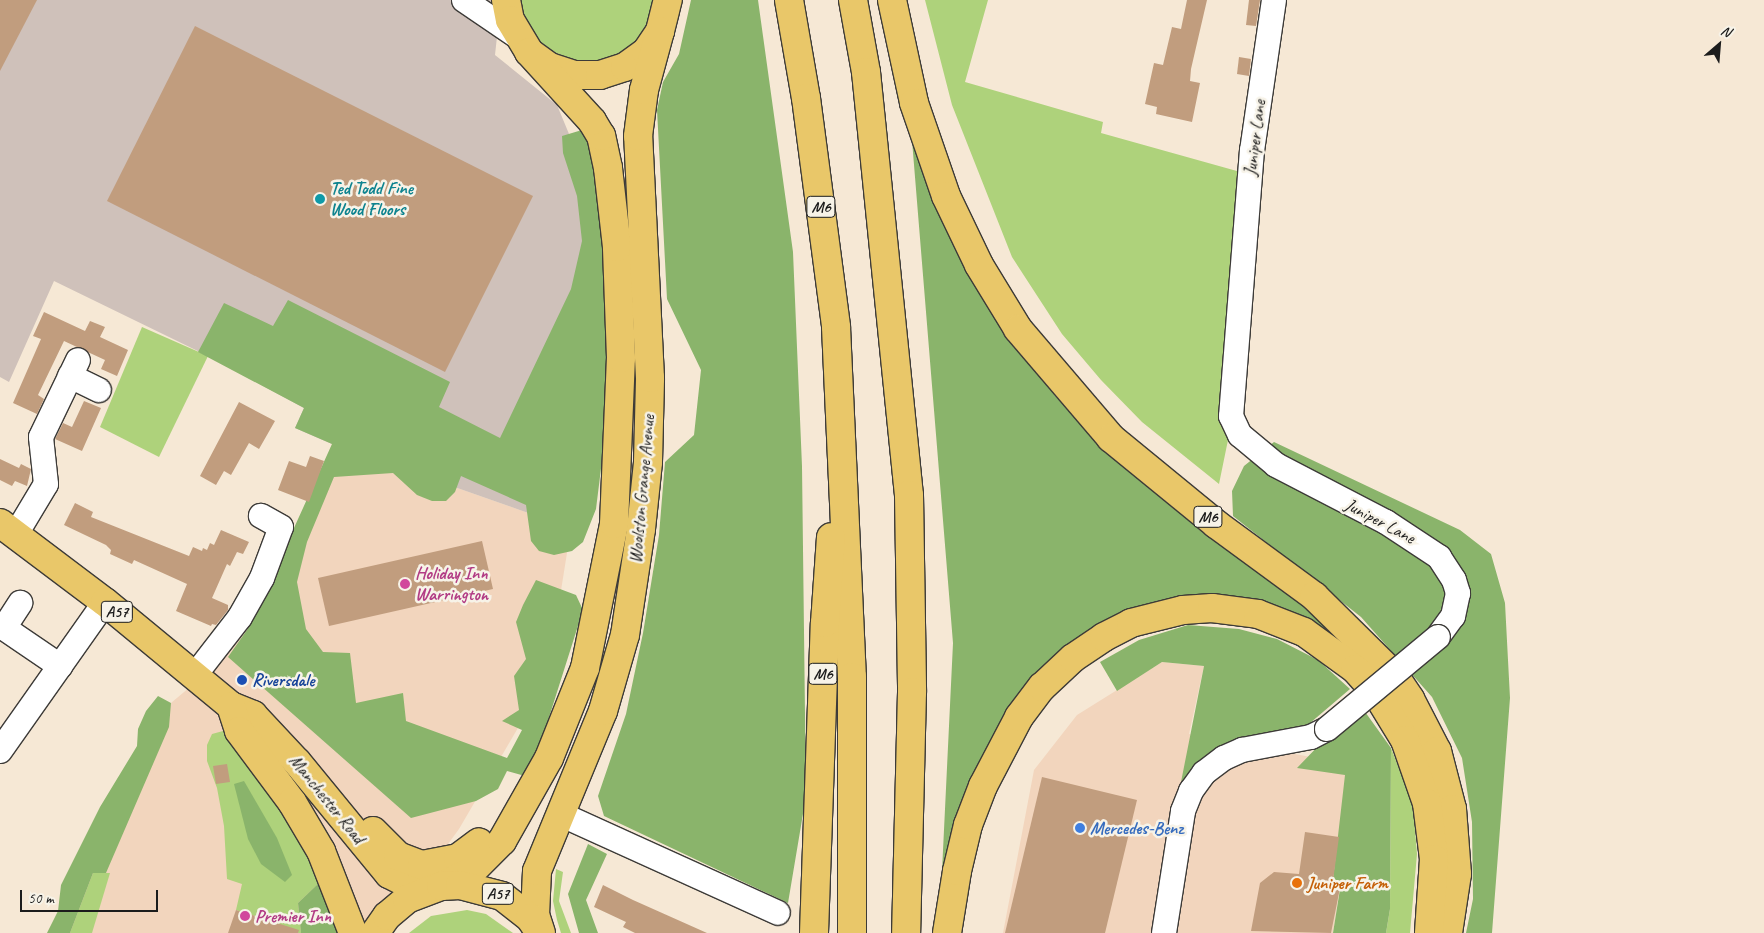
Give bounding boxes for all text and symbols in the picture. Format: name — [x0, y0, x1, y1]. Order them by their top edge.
north arrow — [1694, 20, 1744, 70]
text: N — [1718, 22, 1734, 41]
street label: Juniper Lane — [1240, 99, 1270, 177]
place label: Ted Todd Fine Wood Floors — [330, 178, 413, 220]
marker: Ted Todd Fine Wood Floors — [314, 193, 326, 205]
road number: M6 — [806, 193, 836, 220]
street label: Woolston Grange Avenue — [625, 414, 659, 564]
street label: Juniper Lane — [1341, 494, 1419, 548]
road number: M6 — [1193, 504, 1223, 530]
place label: Holiday Inn Warrington — [415, 563, 488, 606]
marker: Holiday Inn Warrington — [399, 578, 411, 590]
road number: A57 — [101, 598, 133, 626]
road number: M6 — [808, 661, 838, 688]
place label: Riversdale — [252, 669, 314, 691]
marker: Riversdale — [236, 674, 248, 686]
street label: Manchester Road — [285, 750, 369, 848]
place label: Mercedes-Benz — [1090, 817, 1183, 839]
marker: Mercedes-Benz — [1074, 822, 1086, 834]
place label: Juniper Farm — [1307, 872, 1388, 894]
marker: Juniper Farm — [1291, 877, 1303, 889]
scale bar — [22, 880, 160, 912]
road number: A57 — [482, 881, 514, 908]
text: 50 m — [28, 889, 54, 908]
place label: Premier Inn — [255, 905, 331, 927]
marker: Premier Inn — [239, 910, 251, 922]

